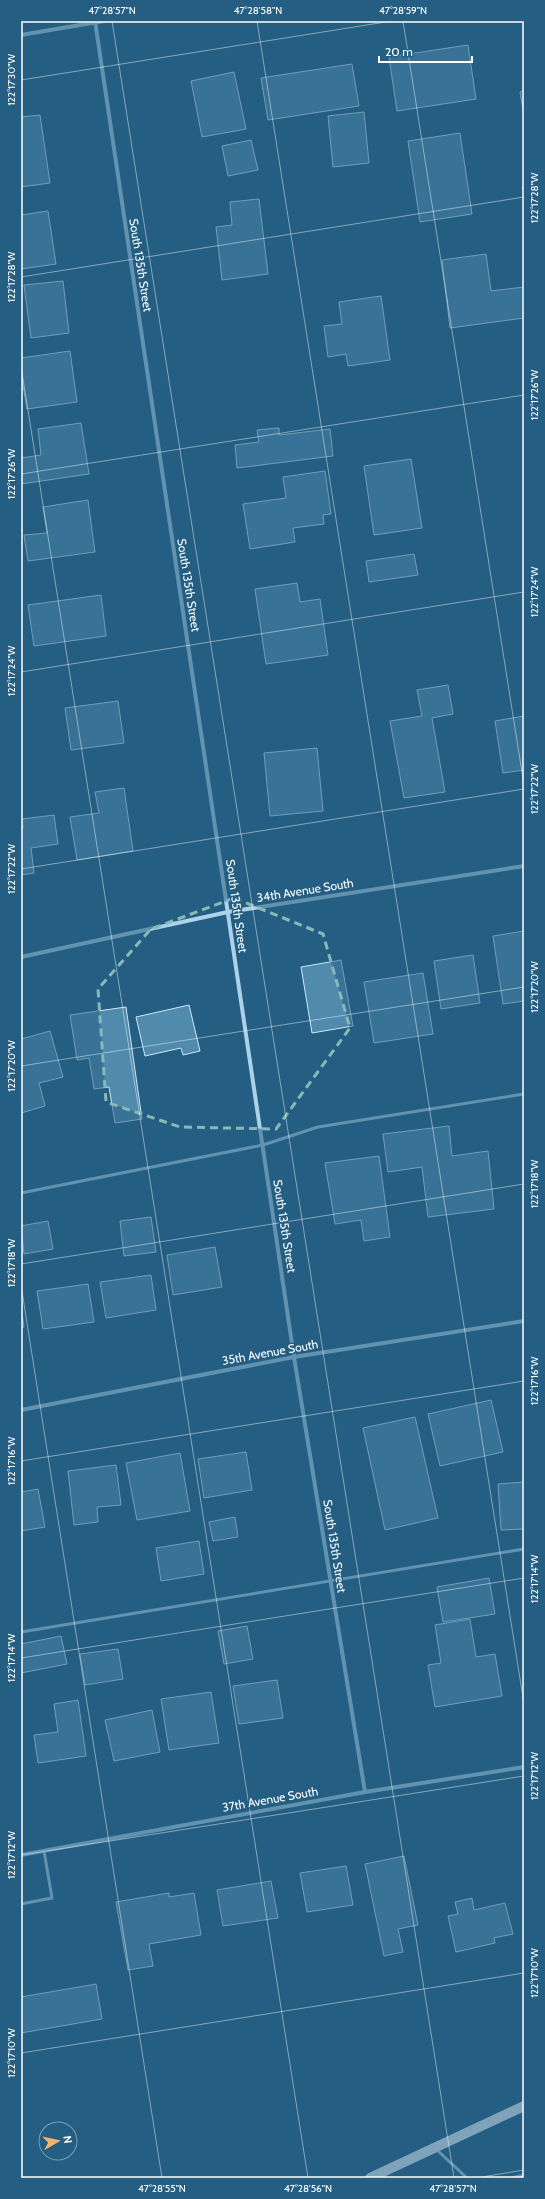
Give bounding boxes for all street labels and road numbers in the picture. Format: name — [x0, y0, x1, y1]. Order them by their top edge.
street label: South 135th Street — [126, 217, 156, 313]
street label: South 135th Street — [174, 537, 204, 633]
street label: South 135th Street — [223, 858, 251, 954]
street label: 34th Avenue South — [255, 875, 355, 905]
street label: South 135th Street — [270, 1178, 300, 1274]
street label: 35th Avenue South — [221, 1336, 319, 1368]
street label: South 135th Street — [320, 1498, 350, 1594]
street label: 37th Avenue South — [221, 1783, 319, 1815]

